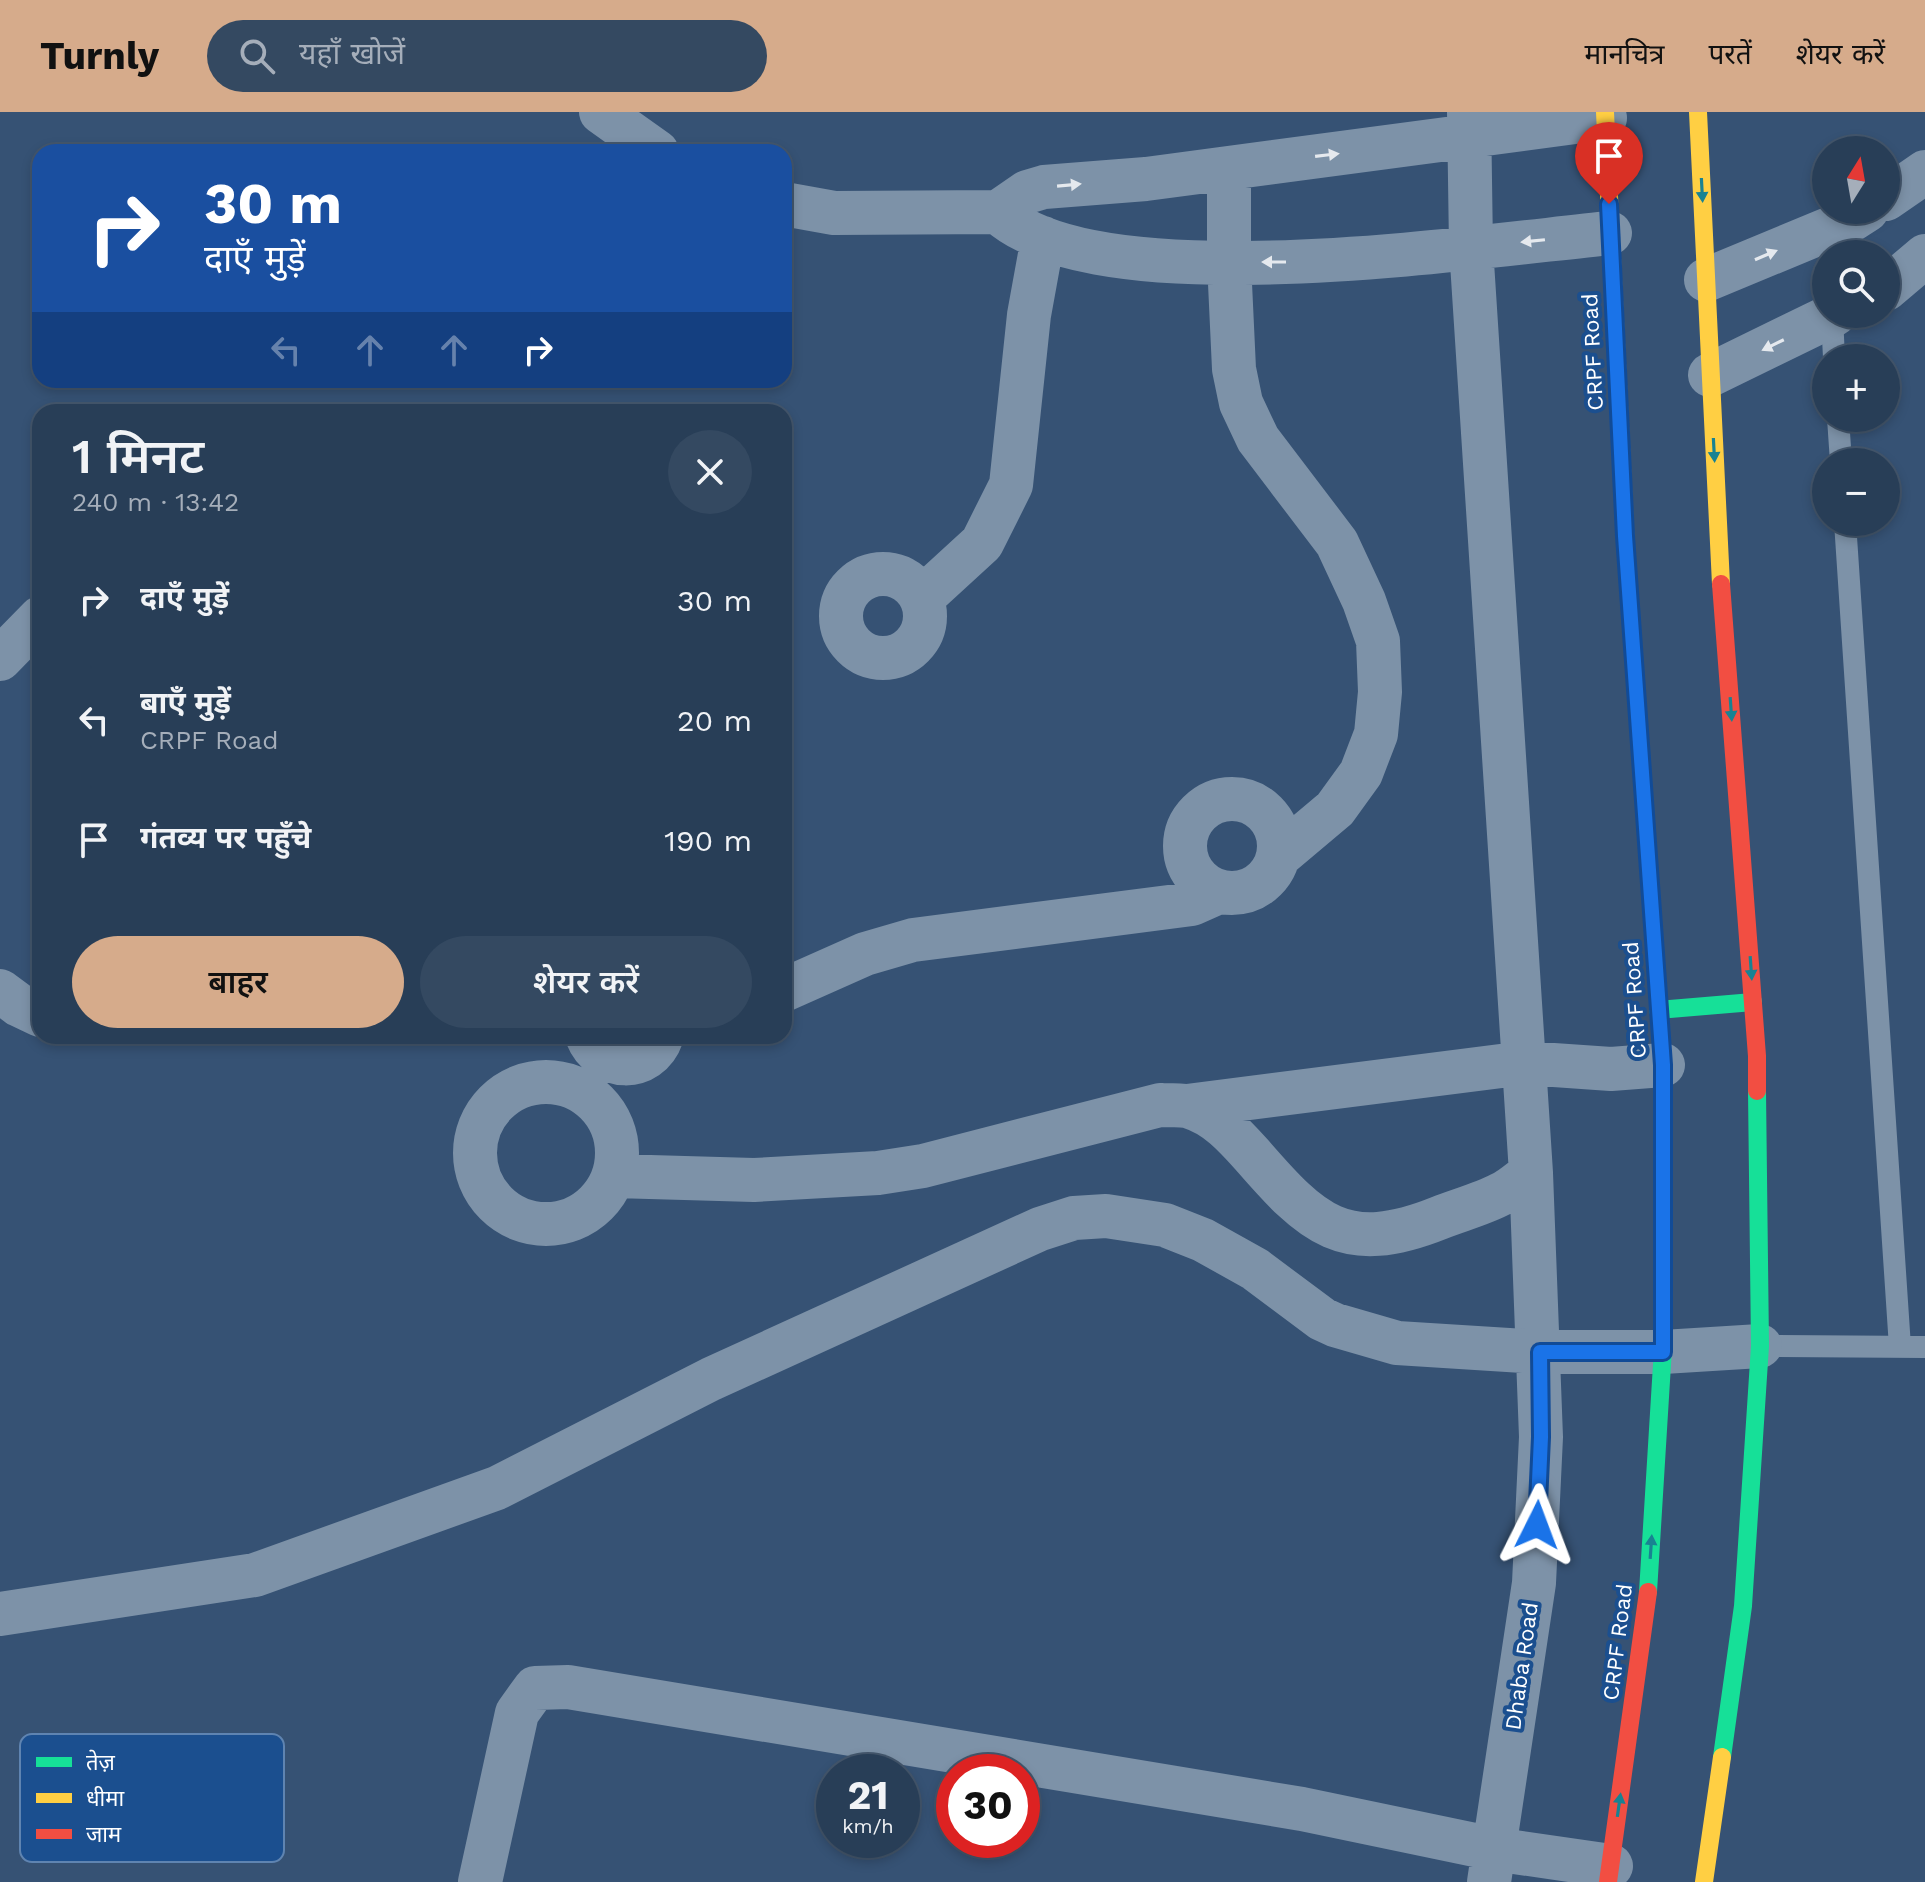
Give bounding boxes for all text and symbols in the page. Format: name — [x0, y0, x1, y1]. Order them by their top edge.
search box — [207, 20, 767, 92]
text: Turnly — [40, 34, 159, 78]
icon: search — [235, 34, 279, 78]
text: यहाँ खोजें — [299, 36, 405, 71]
text: मानचित्र — [1584, 38, 1664, 71]
text: परतें — [1708, 38, 1752, 71]
text: शेयर करें — [1796, 38, 1885, 71]
pin — [1575, 122, 1643, 204]
icon: arrive — [1587, 134, 1631, 178]
north arrow — [1812, 136, 1900, 224]
map controls — [1812, 136, 1900, 536]
one-way arrow — [1315, 149, 1340, 162]
text: 30 m — [204, 171, 342, 237]
icon: right — [72, 176, 176, 280]
one-way arrow — [1696, 178, 1709, 203]
one-way arrow — [1057, 179, 1082, 192]
one-way arrow — [1520, 234, 1545, 247]
text: दाएँ मुड़ें — [204, 238, 305, 280]
button: search — [1812, 240, 1900, 328]
one-way arrow — [1755, 249, 1778, 262]
one-way arrow — [1261, 256, 1286, 268]
street label: CRPF Road — [1577, 293, 1608, 411]
icon: left — [264, 328, 308, 372]
icon: ahead — [348, 328, 392, 372]
icon: ahead — [432, 328, 476, 372]
icon: right — [516, 328, 560, 372]
one-way arrow — [1761, 338, 1784, 351]
button: + — [1812, 344, 1900, 432]
text: 1 मिनट — [72, 428, 204, 485]
button: close — [668, 430, 752, 514]
one-way arrow — [1707, 438, 1720, 463]
button: − — [1812, 448, 1900, 536]
text: 240 m · 13:42 — [72, 487, 239, 517]
icon: right — [72, 578, 116, 622]
text: दाएँ मुड़ें — [140, 580, 229, 615]
text: 30 m — [677, 583, 752, 618]
text: बाएँ मुड़ें — [140, 685, 231, 720]
one-way arrow — [1725, 697, 1738, 722]
icon: left — [72, 698, 116, 742]
text: 20 m — [677, 703, 752, 738]
text: CRPF Road — [140, 725, 279, 755]
icon: arrive — [72, 818, 116, 862]
text: गंतव्य पर पहुँचे — [140, 820, 311, 855]
text: 190 m — [664, 823, 752, 858]
button: बाहर — [72, 936, 404, 1028]
button: शेयर करें — [420, 936, 752, 1028]
street label: CRPF Road — [1618, 941, 1651, 1059]
one-way arrow — [1745, 956, 1758, 981]
position arrow — [1495, 1483, 1579, 1567]
one-way arrow — [1645, 1534, 1658, 1559]
street label: CRPF Road — [1598, 1582, 1637, 1702]
street label: Dhaba Road — [1500, 1601, 1543, 1732]
legend — [20, 1734, 284, 1862]
text: तेज़ — [86, 1749, 116, 1775]
speed limit sign: 30 — [936, 1754, 1040, 1858]
text: 21 — [847, 1772, 889, 1819]
text: धीमा — [86, 1786, 124, 1811]
one-way arrow — [1613, 1792, 1626, 1817]
text: km/h — [842, 1814, 894, 1838]
text: जाम — [86, 1822, 122, 1847]

